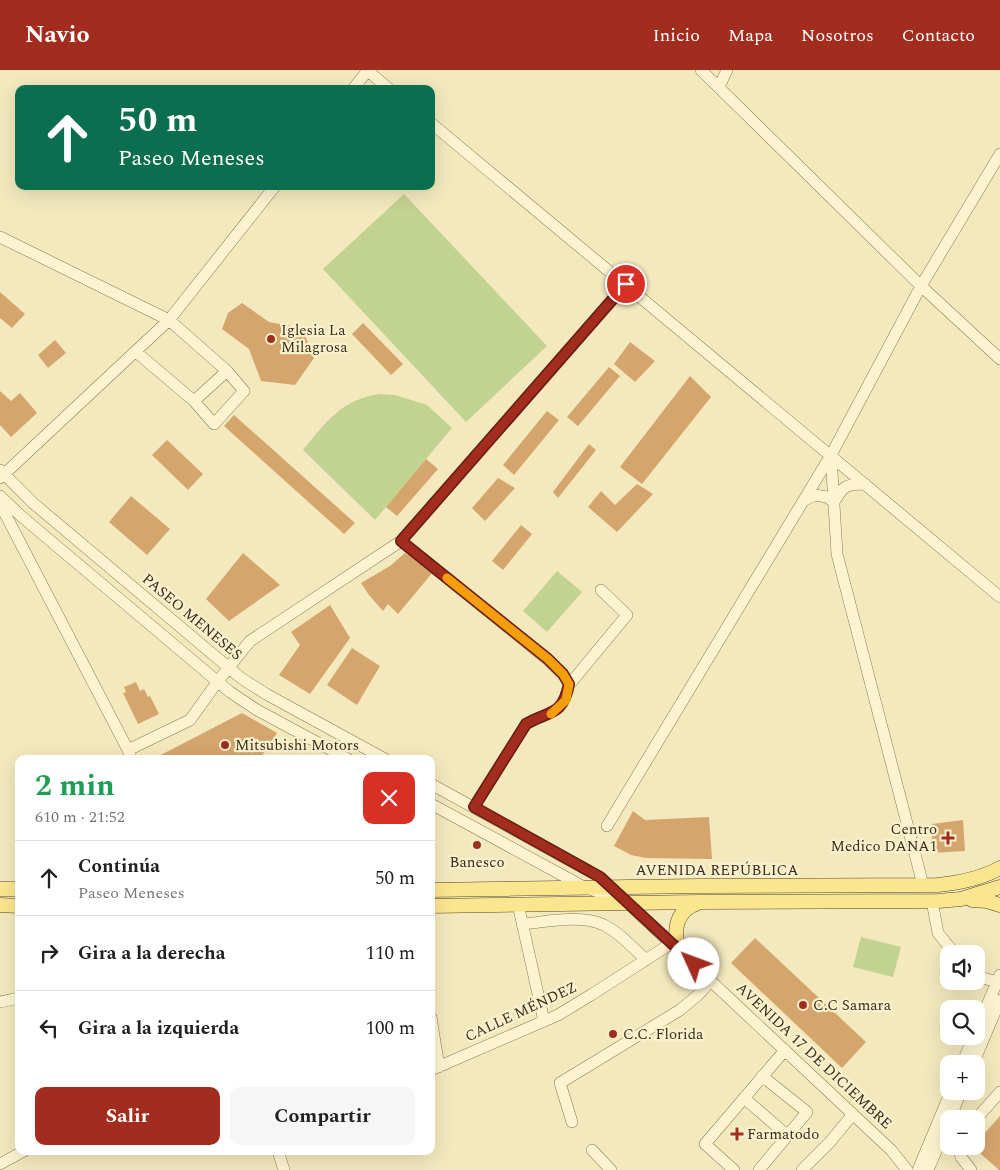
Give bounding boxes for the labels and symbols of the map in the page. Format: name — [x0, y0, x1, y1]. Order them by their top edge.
pin — [605, 263, 647, 305]
place label: Iglesia La Milagrosa — [281, 319, 348, 359]
marker: Iglesia La Milagrosa — [265, 333, 277, 345]
street label: PASEO MENESES — [137, 568, 247, 666]
place label: Mitsubishi Motors — [235, 734, 359, 757]
marker: Mitsubishi Motors — [219, 739, 231, 751]
place label: Centro Medico DANA1 — [831, 818, 937, 858]
marker: Centro Medico DANA1 — [941, 831, 955, 845]
marker: Banesco — [471, 839, 483, 851]
place label: Banesco — [450, 851, 504, 874]
street label: AVENIDA REPÚBLICA — [636, 859, 798, 882]
position arrow — [667, 937, 719, 989]
street label: CALLE MÉNDEZ — [461, 976, 581, 1048]
street label: AVENIDA 17 DE DICIEMBRE — [731, 977, 897, 1135]
place label: C.C Samara — [813, 994, 892, 1017]
marker: C.C Samara — [797, 999, 809, 1011]
place label: C.C. Florida — [623, 1023, 704, 1046]
marker: C.C. Florida — [607, 1028, 619, 1040]
place label: Farmatodo — [747, 1123, 819, 1146]
marker: Farmatodo — [731, 1128, 743, 1140]

